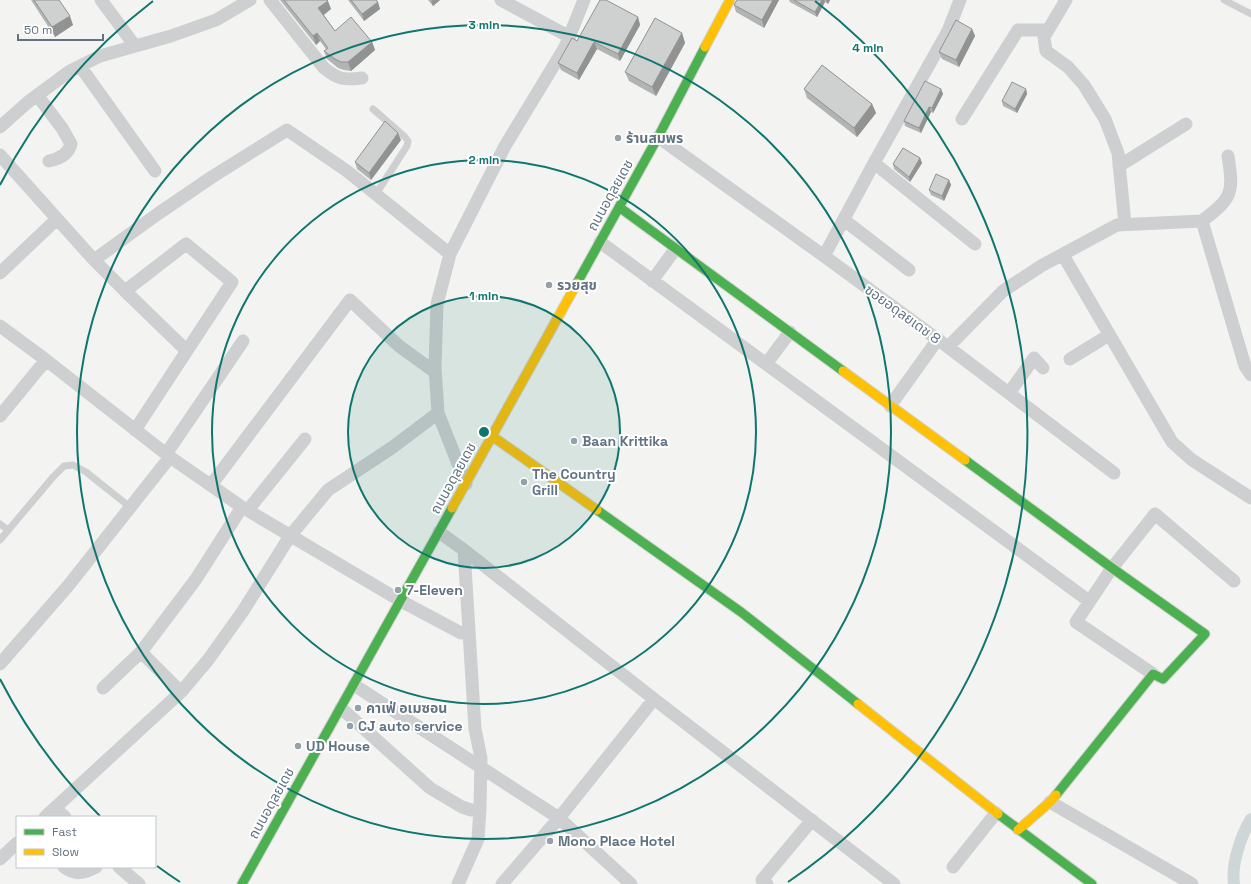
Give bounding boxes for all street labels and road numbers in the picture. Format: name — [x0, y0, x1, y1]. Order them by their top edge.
street label: ถนนอดุลยเดช — [583, 156, 637, 234]
street label: ซอยอดุลยเดช 8 — [861, 280, 945, 348]
street label: ถนนอดุลยเดช — [426, 439, 480, 517]
street label: ถนนอดุลยเดช — [244, 764, 298, 842]

